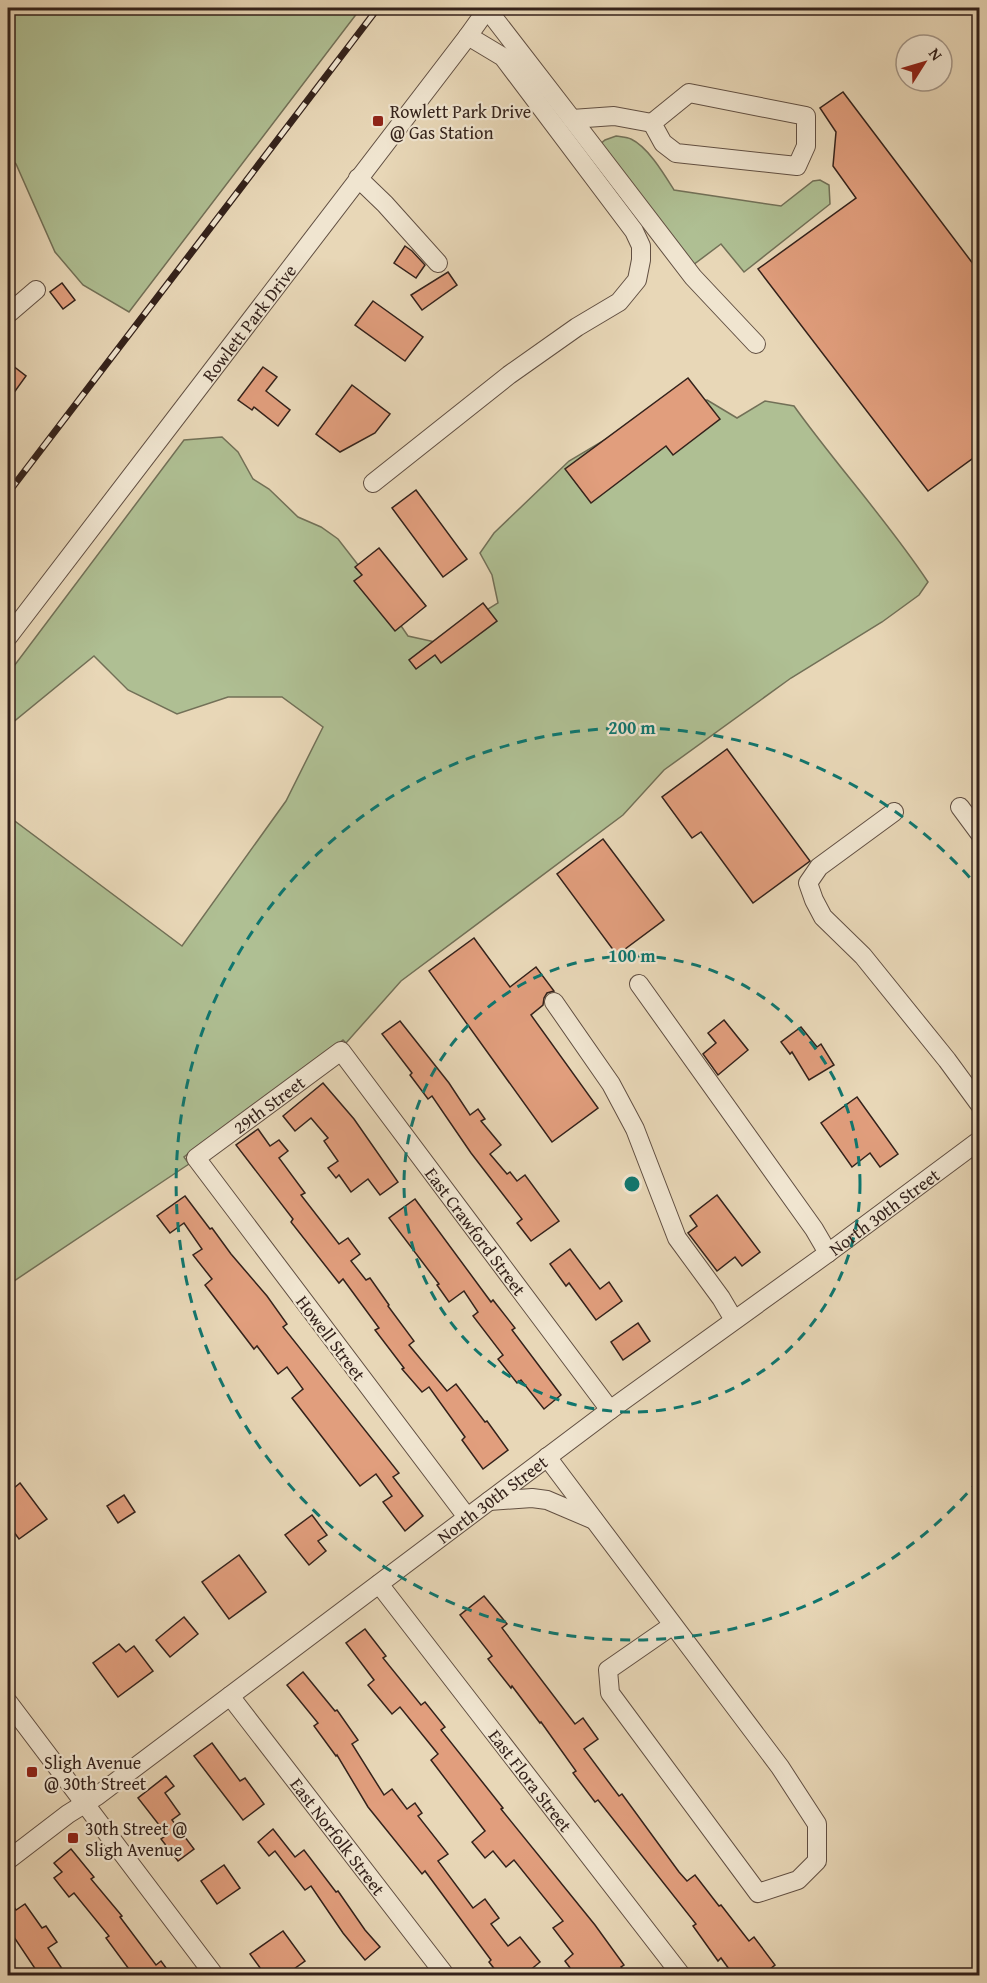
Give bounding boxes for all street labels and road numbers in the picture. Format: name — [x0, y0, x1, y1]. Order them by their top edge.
street label: Rowlett Park Drive — [195, 258, 302, 387]
street label: 29th Street — [227, 1068, 311, 1140]
street label: East Crawford Street — [419, 1161, 533, 1302]
street label: North 30th Street — [823, 1161, 945, 1262]
street label: Howell Street — [290, 1289, 373, 1387]
street label: North 30th Street — [431, 1448, 553, 1549]
street label: East Flora Street — [482, 1723, 579, 1838]
street label: East Norfolk Street — [284, 1772, 393, 1901]

